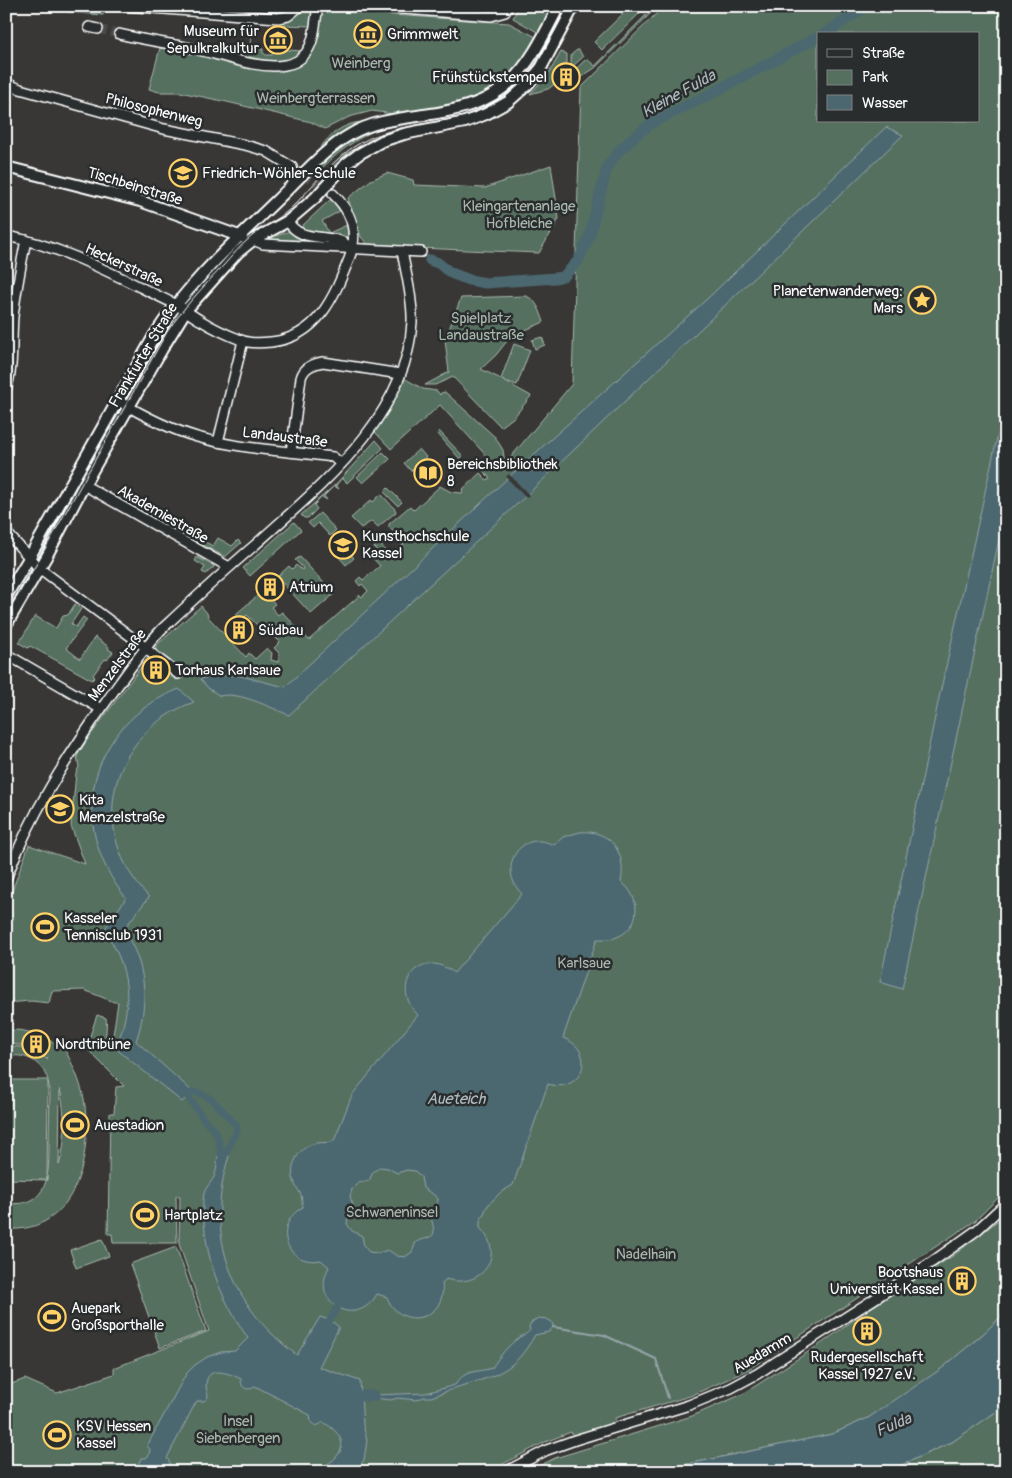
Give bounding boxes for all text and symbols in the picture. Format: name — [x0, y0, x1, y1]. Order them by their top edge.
museum icon: Grimmwelt — [353, 19, 383, 49]
place label: Museum für Sepulkralkultur — [166, 22, 260, 58]
museum icon: Museum für Sepulkralkultur — [263, 25, 293, 55]
place label: Grimmwelt — [387, 25, 459, 44]
legend — [817, 32, 980, 122]
text: Straße — [862, 44, 905, 63]
park label: Weinberg — [332, 54, 390, 73]
building icon: Frühstückstempel — [551, 62, 581, 92]
water label: Kleine Fulda — [638, 65, 720, 122]
place label: Frühstückstempel — [432, 68, 547, 87]
text: Park — [862, 68, 889, 87]
street label: Philosophenweg — [103, 89, 204, 132]
park label: Weinbergterrassen — [257, 89, 376, 108]
text: Wasser — [862, 94, 909, 113]
school or university icon: Friedrich-Wöhler-Schule — [168, 158, 198, 188]
street label: Tischbeinstraße — [85, 163, 185, 210]
place label: Friedrich-Wöhler-Schule — [202, 164, 356, 183]
park label: Kleingartenanlage Hofbleiche — [462, 197, 576, 233]
street label: Heckerstraße — [82, 239, 166, 292]
place label: Planetenwanderweg: Mars — [773, 282, 903, 318]
place icon: Planetenwanderweg: Mars — [907, 285, 937, 315]
street label: Frankfurter Straße — [105, 299, 182, 411]
park label: Spielplatz Landaustraße — [438, 309, 524, 345]
street label: Landaustraße — [241, 423, 329, 452]
place label: Bereichsbibliothek 8 — [447, 455, 559, 491]
library icon: Bereichsbibliothek 8 — [413, 458, 443, 488]
street label: Akademiestraße — [114, 481, 212, 548]
place label: Kunsthochschule Kassel — [362, 527, 470, 563]
school or university icon: Kunsthochschule Kassel — [328, 530, 358, 560]
building icon: Atrium — [255, 572, 285, 602]
place label: Atrium — [289, 578, 333, 597]
building icon: Südbau — [224, 615, 254, 645]
place label: Südbau — [258, 621, 303, 640]
street label: Menzelstraße — [84, 625, 151, 705]
building icon: Torhaus Karlsaue — [141, 655, 171, 685]
place label: Torhaus Karlsaue — [175, 661, 281, 680]
place label: Kita Menzelstraße — [79, 791, 165, 827]
school or university icon: Kita Menzelstraße — [45, 794, 75, 824]
place label: Kasseler Tennisclub 1931 — [64, 909, 162, 945]
sports icon: Kasseler Tennisclub 1931 — [30, 912, 60, 942]
park label: Karlsaue — [557, 954, 611, 973]
building icon: Nordtribüne — [21, 1029, 51, 1059]
place label: Nordtribüne — [55, 1035, 131, 1054]
water label: Aueteich — [427, 1089, 487, 1109]
sports icon: Auestadion — [60, 1110, 90, 1140]
place label: Auestadion — [94, 1116, 164, 1135]
sports icon: Hartplatz — [130, 1200, 160, 1230]
park label: Schwaneninsel — [346, 1203, 438, 1222]
place label: Hartplatz — [164, 1206, 223, 1225]
park label: Nadelhain — [616, 1245, 676, 1264]
place label: Bootshaus Universität Kassel — [830, 1263, 943, 1299]
building icon: Bootshaus Universität Kassel — [947, 1266, 977, 1296]
place label: Auepark Großsporthalle — [71, 1299, 165, 1335]
sports icon: Auepark Großsporthalle — [37, 1302, 67, 1332]
building icon: Rudergesellschaft Kassel 1927 e.V. — [852, 1316, 882, 1346]
street label: Auedamm — [729, 1329, 795, 1378]
place label: Rudergesellschaft Kassel 1927 e.V. — [810, 1348, 925, 1384]
water label: Fulda — [873, 1408, 916, 1441]
park label: Insel Siebenbergen — [195, 1412, 281, 1448]
place label: KSV Hessen Kassel — [76, 1417, 151, 1453]
sports icon: KSV Hessen Kassel — [42, 1420, 72, 1450]

